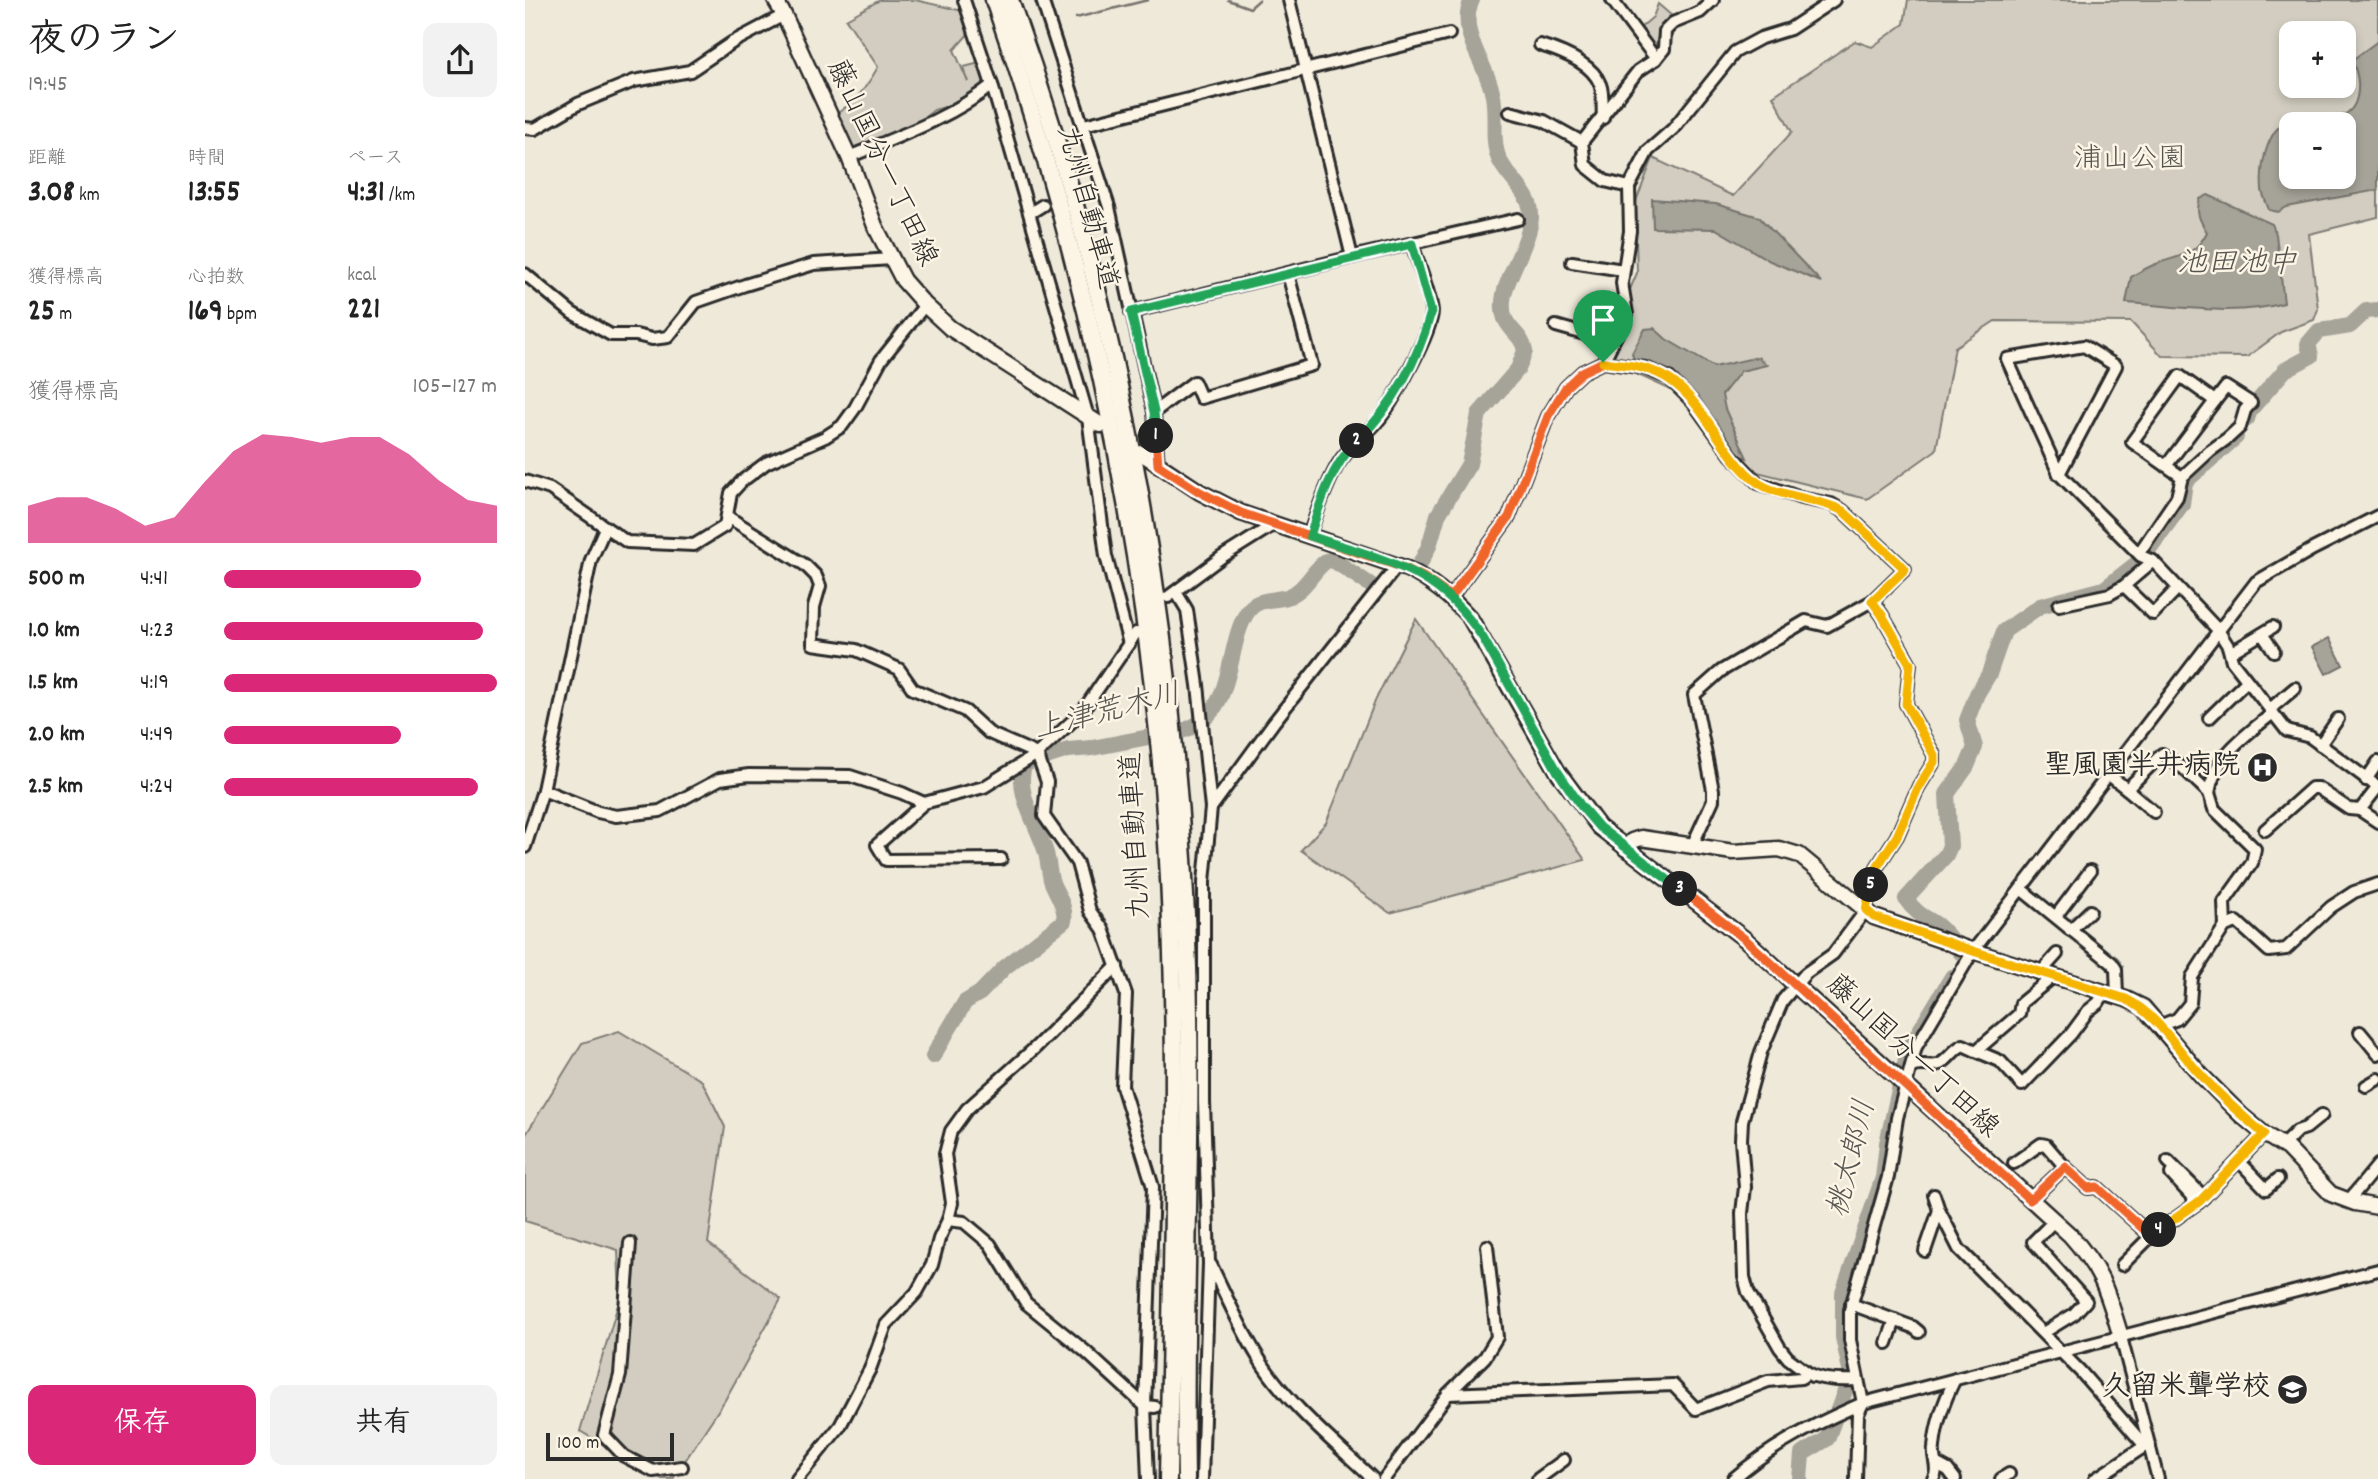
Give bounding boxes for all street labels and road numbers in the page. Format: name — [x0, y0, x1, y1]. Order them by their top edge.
street label: 藤山国分一丁田線 — [815, 54, 945, 274]
street label: 九州自動車道 — [1044, 122, 1126, 294]
street label: 九州自動車道 — [1114, 751, 1162, 921]
street label: 藤山国分一丁田線 — [1815, 967, 2007, 1149]

